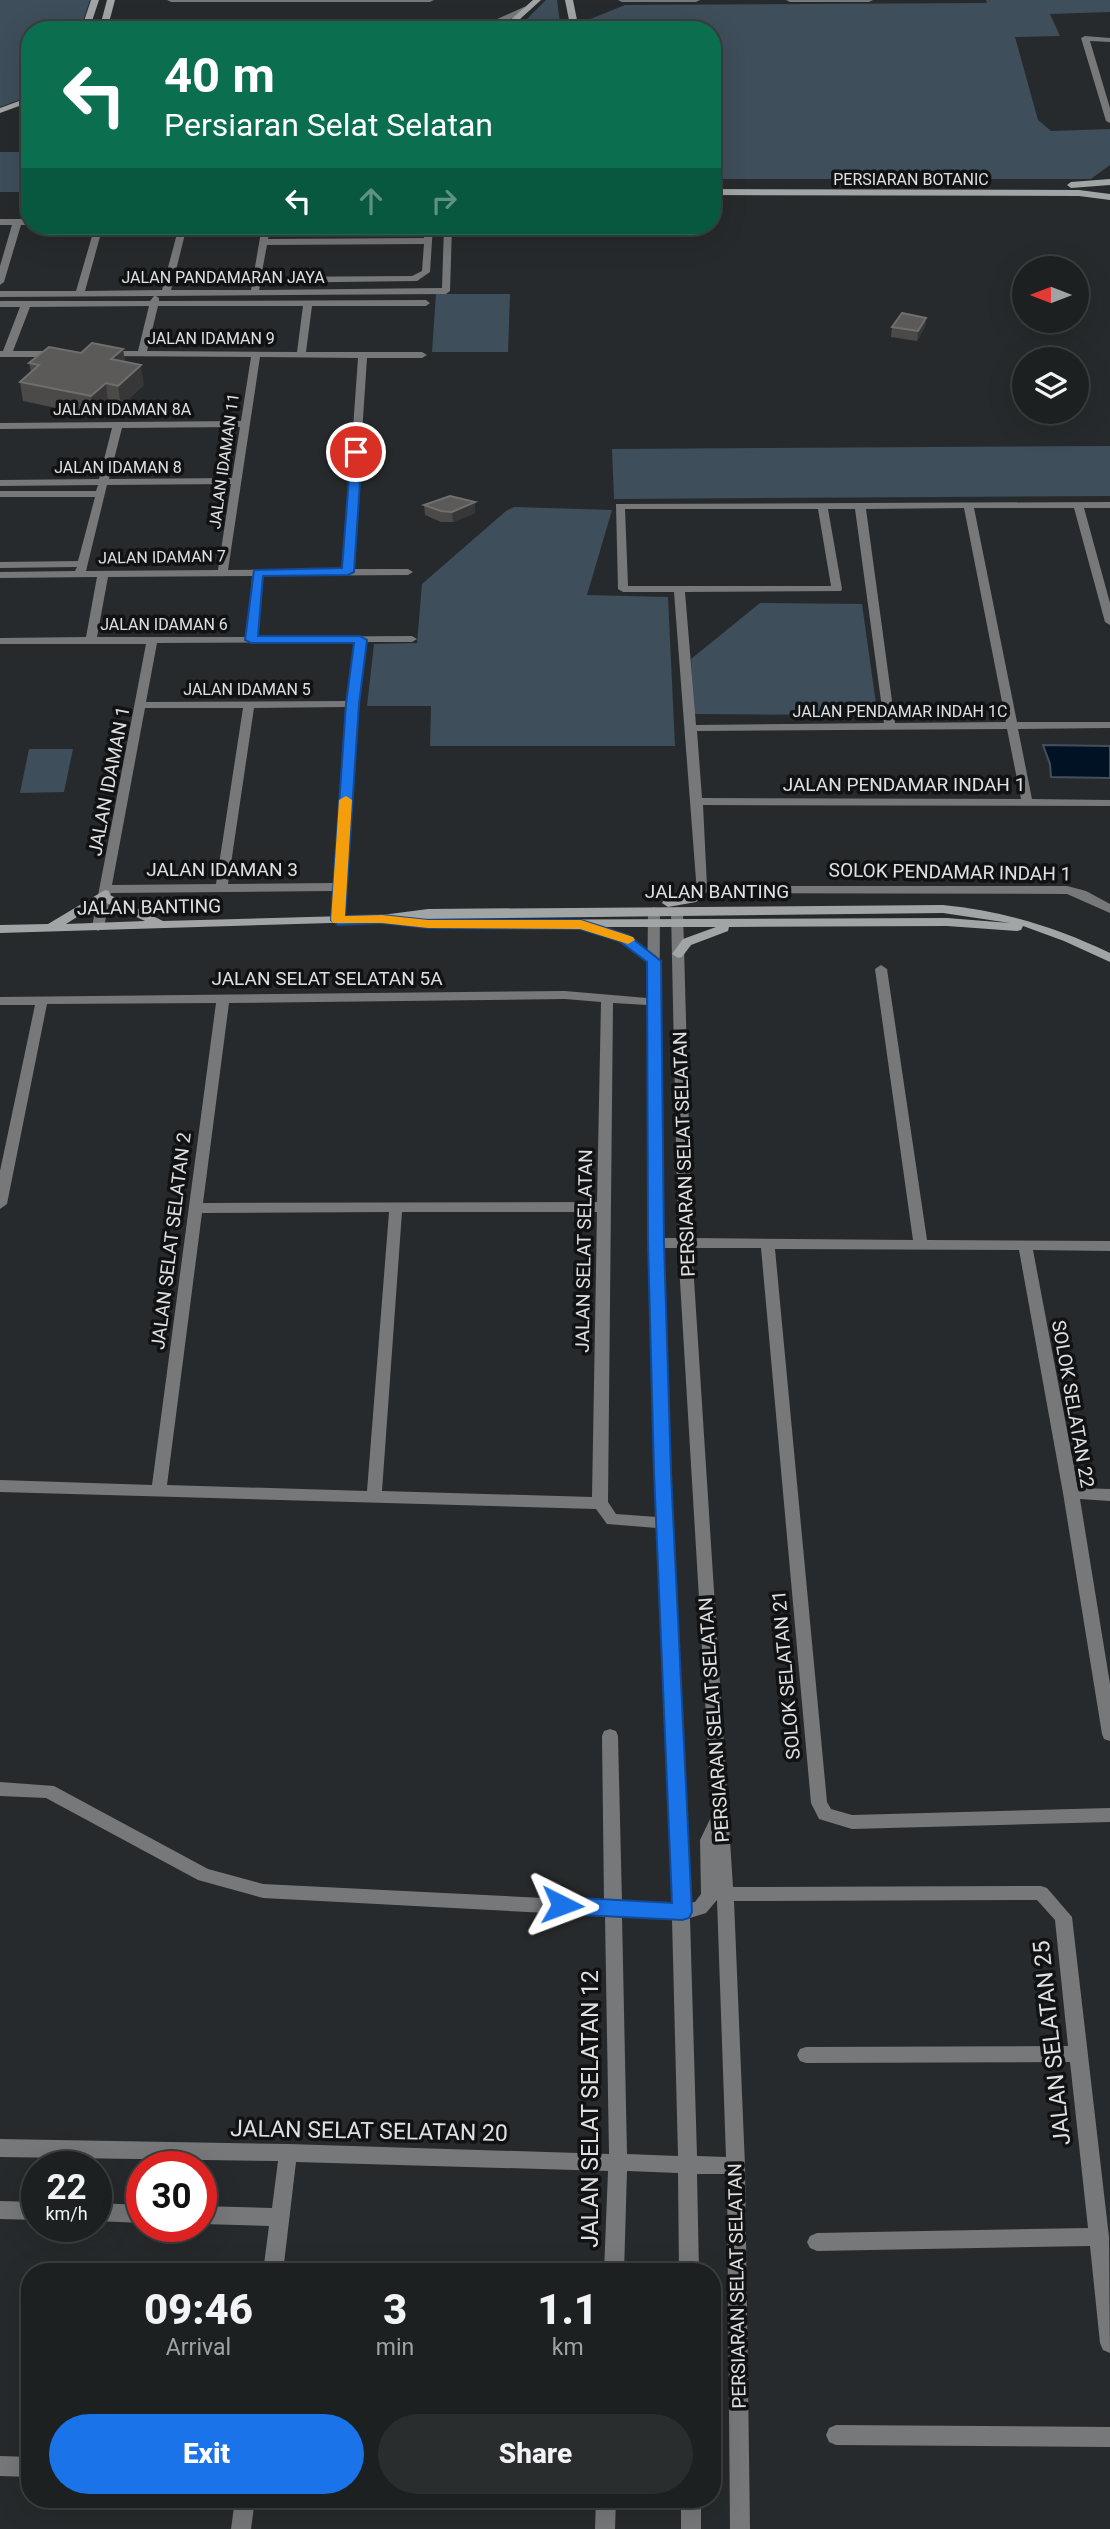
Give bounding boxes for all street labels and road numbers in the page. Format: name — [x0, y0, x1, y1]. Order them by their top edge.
street label: PERSIARAN BOTANIC — [833, 170, 989, 189]
street label: JALAN PANDAMARAN JAYA — [121, 268, 325, 287]
street label: JALAN IDAMAN 9 — [147, 329, 275, 348]
street label: JALAN IDAMAN 11 — [205, 392, 243, 530]
street label: JALAN IDAMAN 8A — [53, 400, 192, 419]
street label: JALAN IDAMAN 8 — [54, 458, 182, 477]
street label: JALAN IDAMAN 7 — [98, 546, 226, 568]
street label: JALAN IDAMAN 6 — [100, 615, 228, 634]
street label: JALAN IDAMAN 5 — [183, 680, 311, 699]
street label: JALAN PENDAMAR INDAH 1C — [793, 702, 1007, 721]
street label: JALAN IDAMAN 1 — [83, 704, 135, 858]
street label: JALAN PENDAMAR INDAH 1 — [783, 773, 1025, 796]
street label: JALAN IDAMAN 3 — [146, 858, 298, 881]
street label: SOLOK PENDAMAR INDAH 1 — [829, 858, 1071, 886]
street label: JALAN BANTING — [645, 880, 789, 903]
street label: JALAN BANTING — [77, 894, 221, 920]
street label: JALAN SELAT SELATAN 5A — [211, 967, 443, 990]
street label: PERSIARAN SELAT SELATAN — [668, 1031, 700, 1277]
street label: JALAN SELAT SELATAN 2 — [146, 1131, 196, 1351]
street label: JALAN SELAT SELATAN — [571, 1149, 597, 1353]
street label: SOLOK SELATAN 22 — [1047, 1318, 1099, 1490]
street label: SOLOK SELATAN 21 — [767, 1589, 805, 1761]
street label: PERSIARAN SELAT SELATAN — [694, 1597, 734, 1843]
street label: JALAN SELATAN 25 — [1028, 1939, 1076, 2147]
street label: JALAN SELAT SELATAN 12 — [577, 1970, 604, 2248]
street label: JALAN SELAT SELATAN 20 — [230, 2115, 508, 2147]
street label: PERSIARAN SELAT SELATAN — [723, 2163, 751, 2409]

